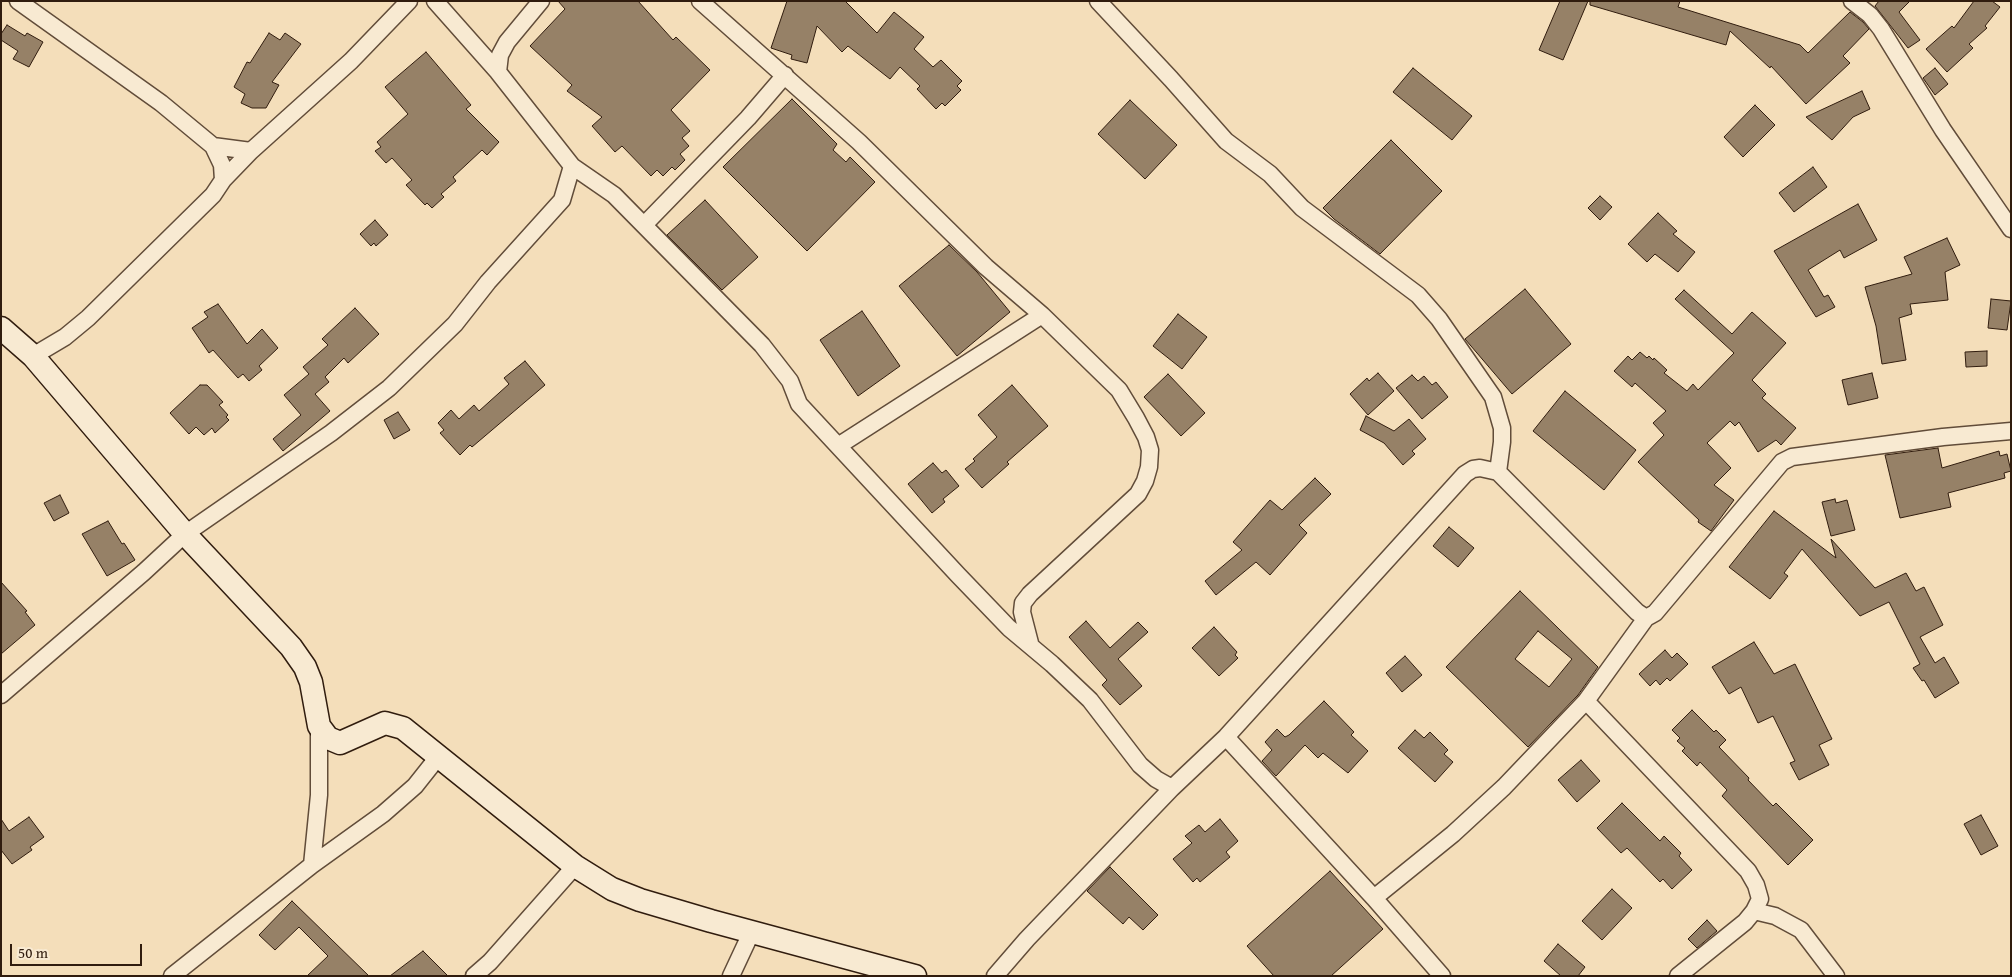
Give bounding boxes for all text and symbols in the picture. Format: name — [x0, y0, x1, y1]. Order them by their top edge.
scale bar — [12, 934, 145, 966]
text: 50 m — [18, 942, 48, 963]

